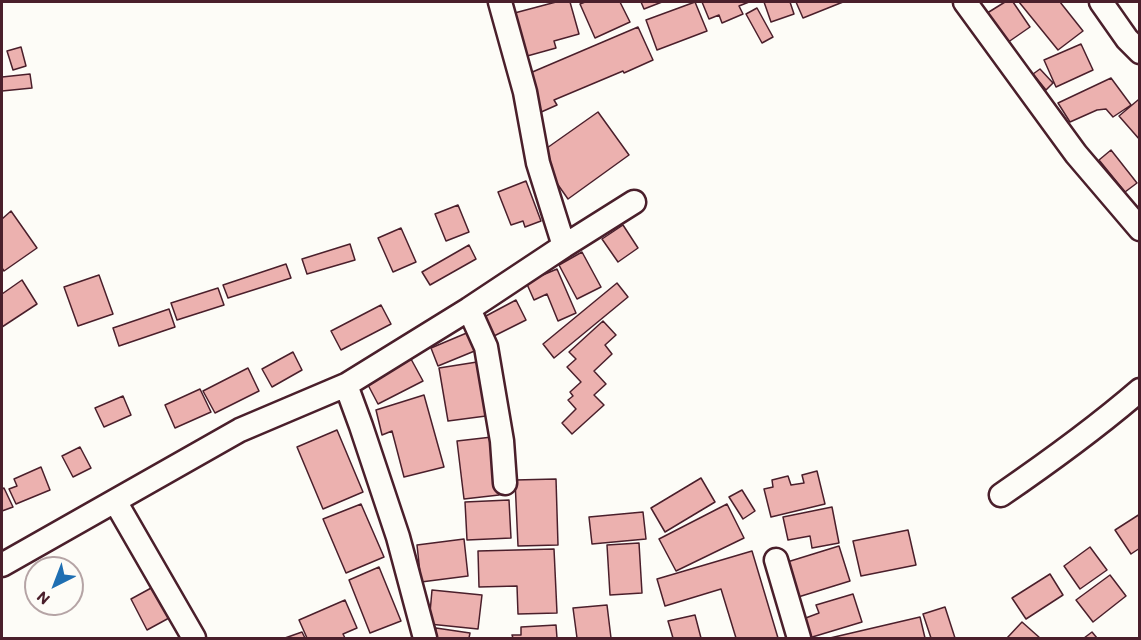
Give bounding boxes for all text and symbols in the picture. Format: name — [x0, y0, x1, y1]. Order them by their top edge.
north arrow — [24, 556, 84, 616]
text: N — [33, 588, 53, 609]

